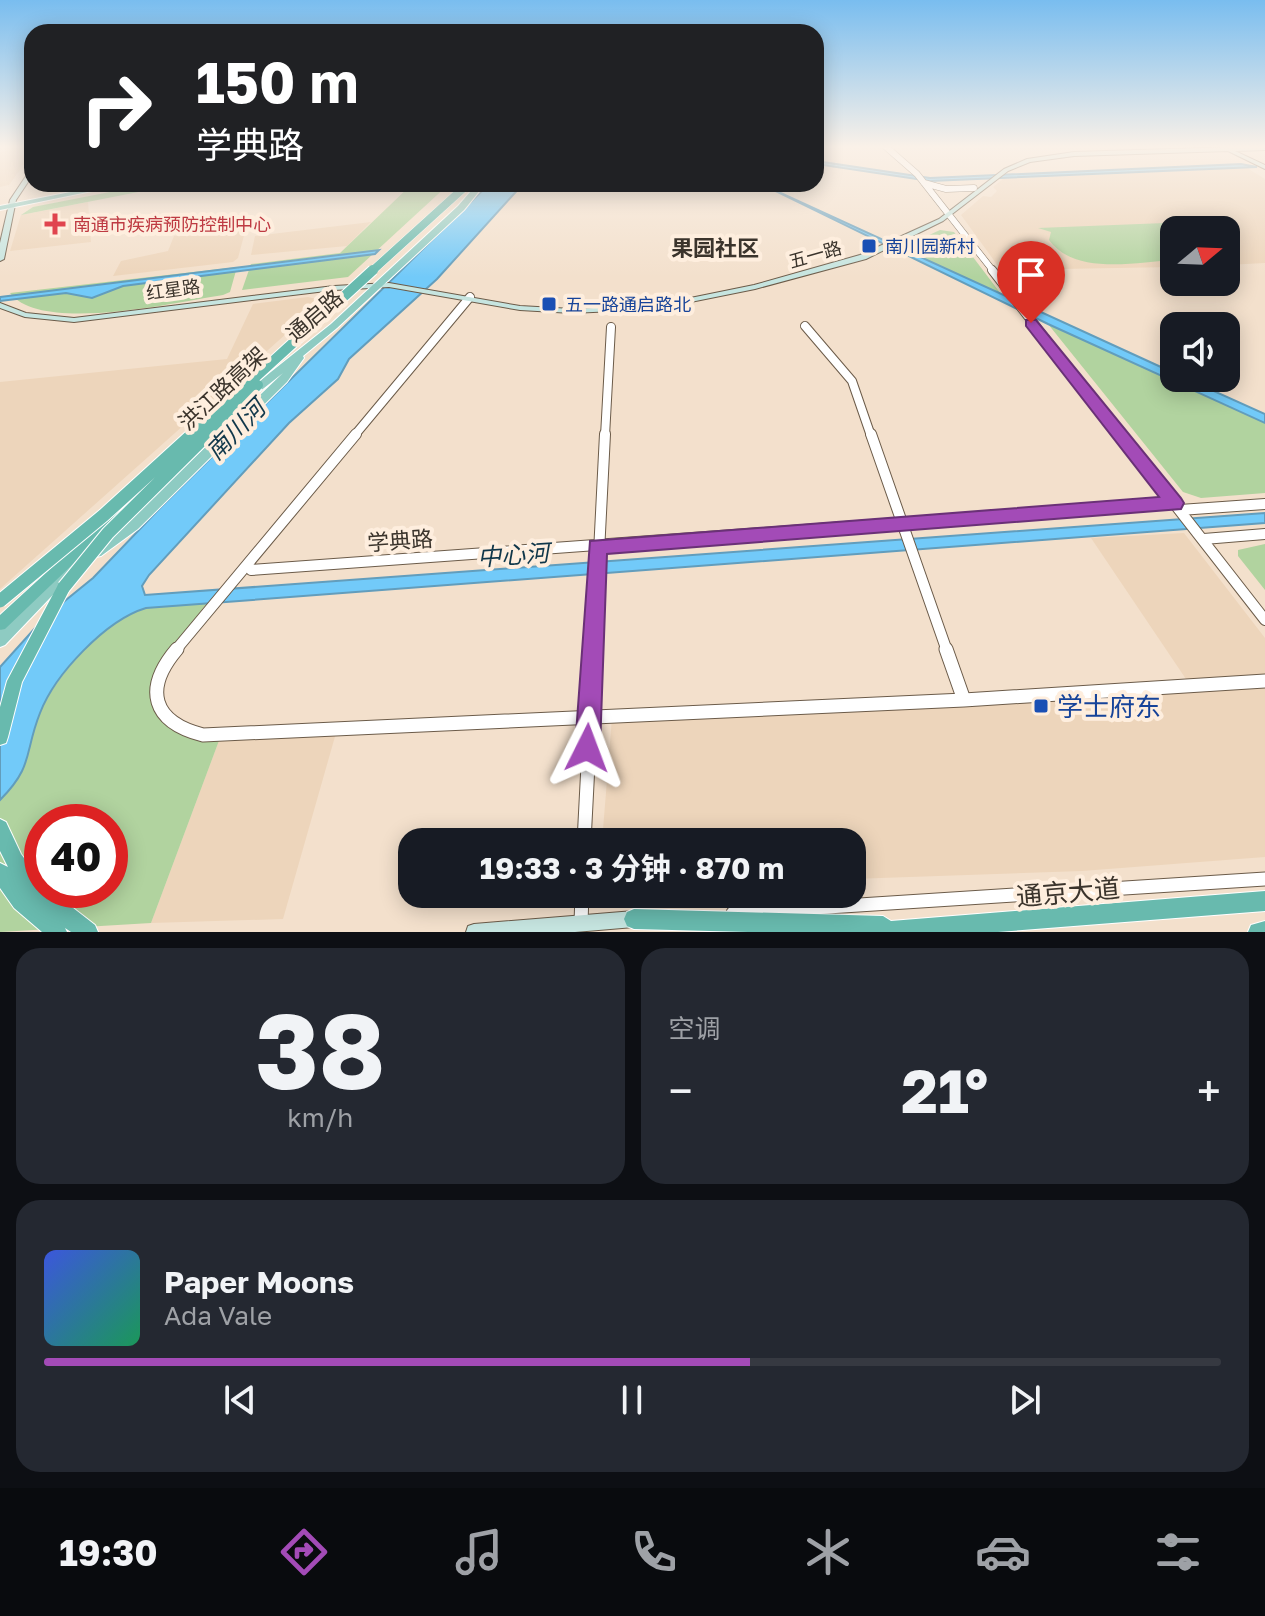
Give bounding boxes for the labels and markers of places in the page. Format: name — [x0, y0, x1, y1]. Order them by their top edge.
marker: 南通市疾病预防控制中心 — [44, 213, 66, 235]
place label: 南通市疾病预防控制中心 — [73, 213, 271, 235]
place label: 南川园新村 — [885, 235, 975, 257]
marker: 南川园新村 — [860, 237, 878, 255]
pin — [997, 241, 1065, 323]
place label: 五一路通启路北 — [565, 293, 691, 315]
marker: 五一路通启路北 — [540, 295, 558, 313]
place label: 学士府东 — [1057, 691, 1161, 722]
marker: 学士府东 — [1032, 697, 1050, 715]

